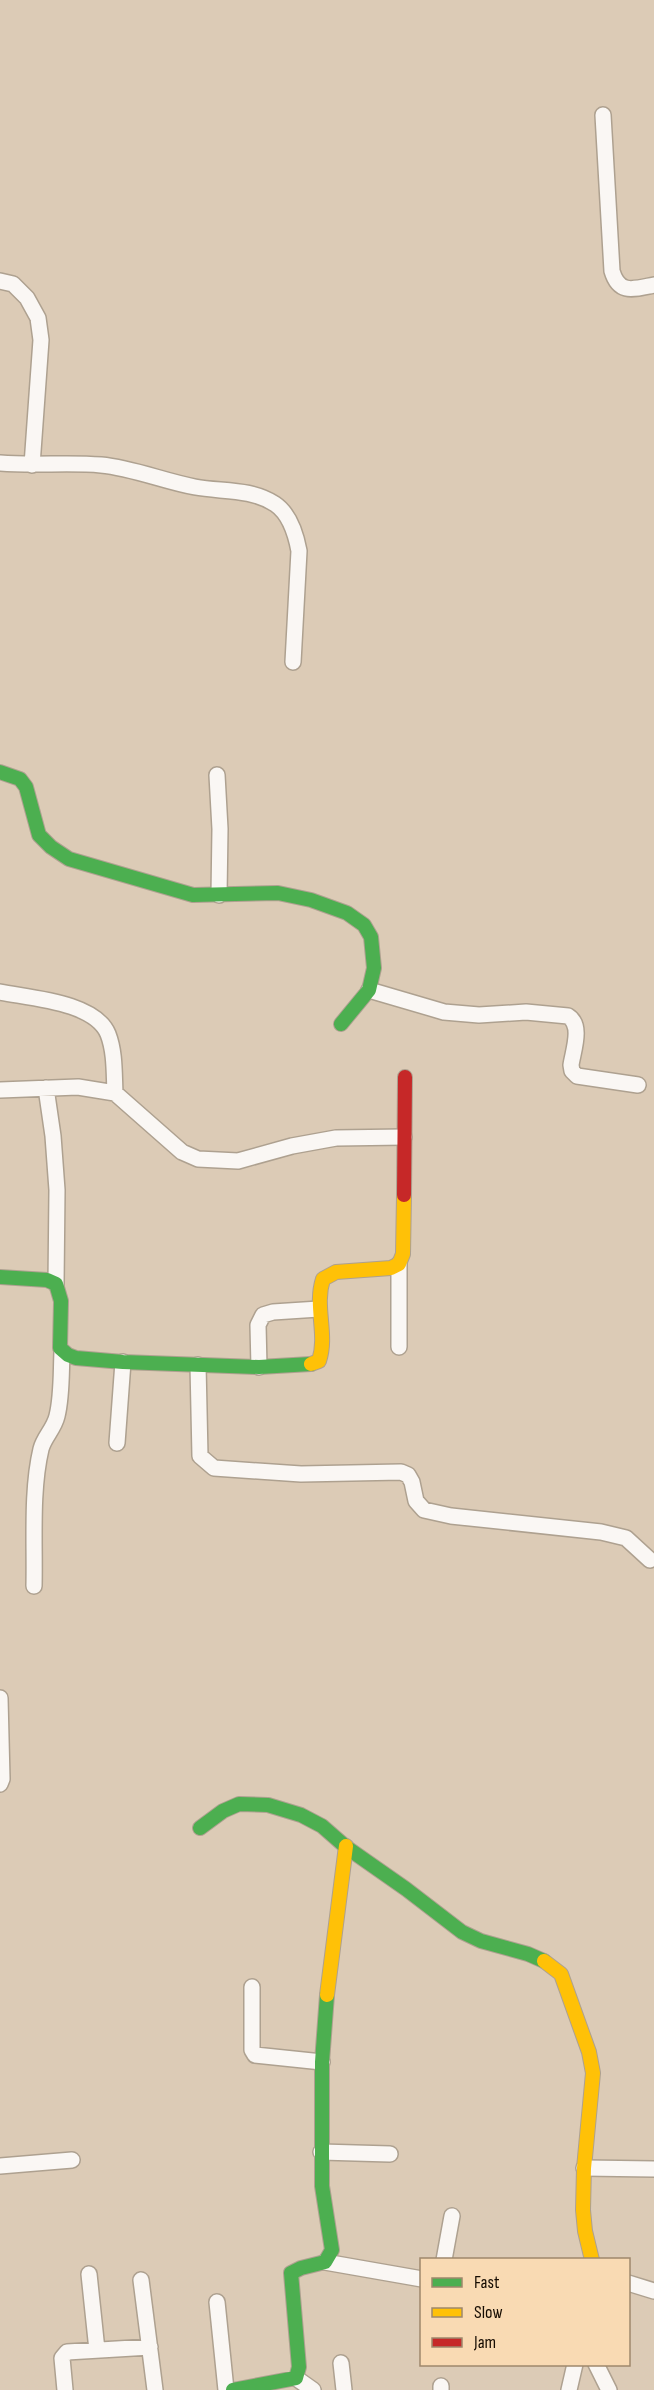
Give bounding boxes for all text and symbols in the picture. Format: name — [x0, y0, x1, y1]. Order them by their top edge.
legend — [420, 2258, 630, 2366]
text: Fast — [474, 2272, 500, 2293]
text: Slow — [474, 2302, 503, 2323]
text: Jam — [473, 2332, 496, 2353]

